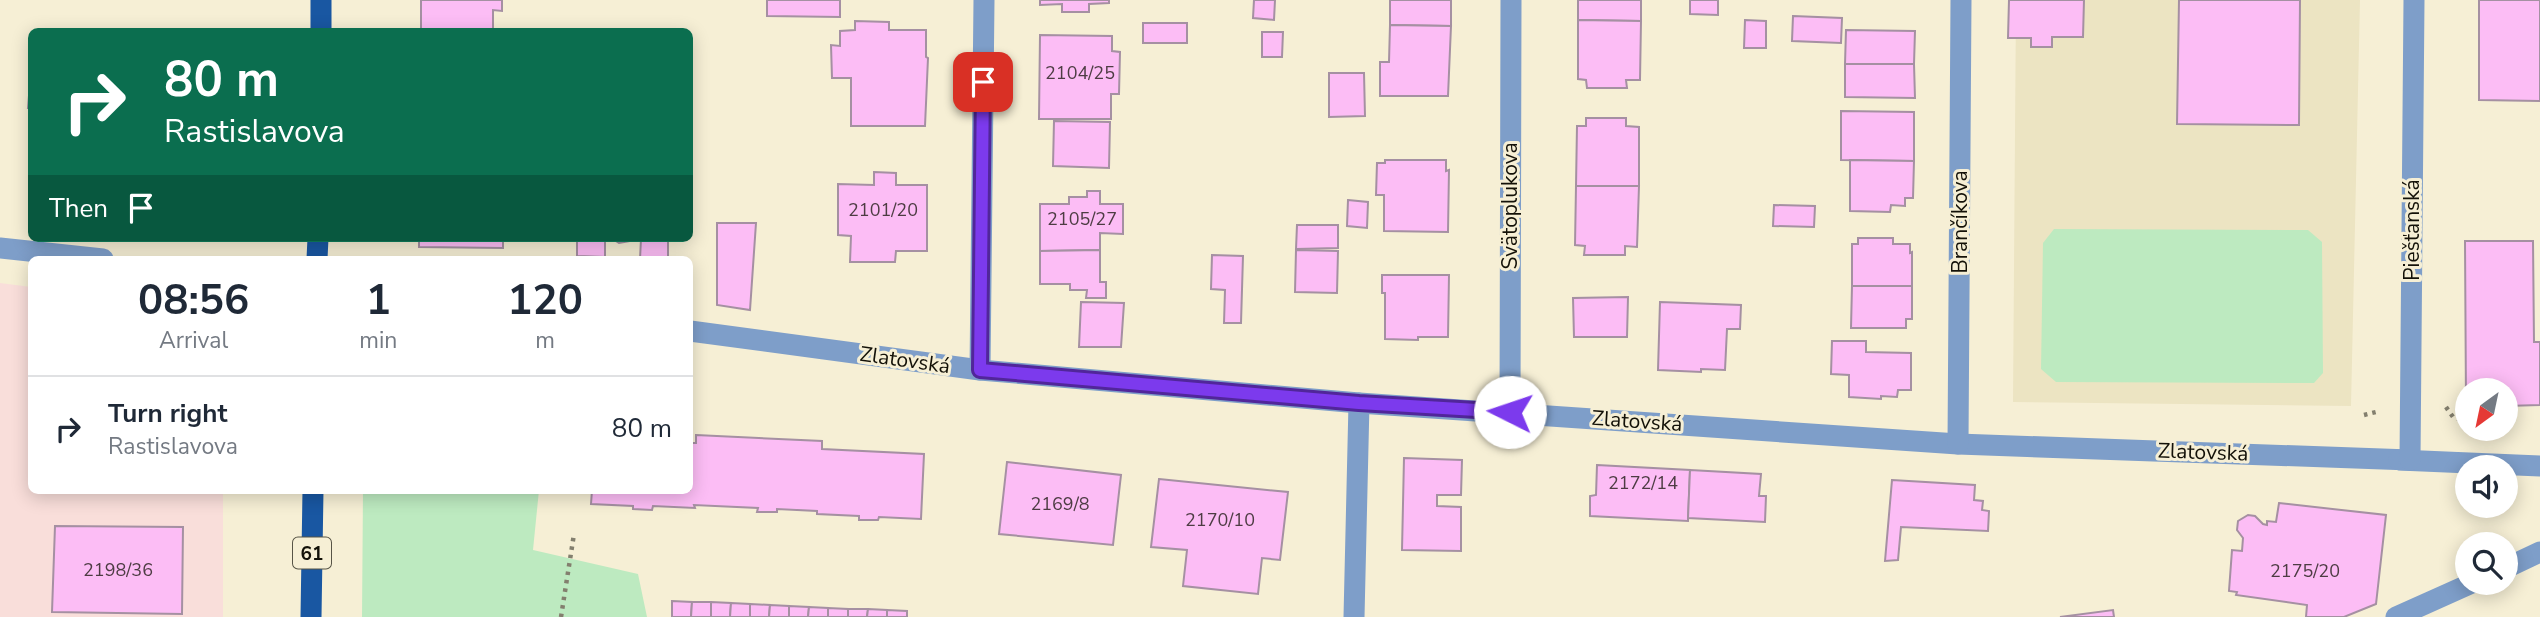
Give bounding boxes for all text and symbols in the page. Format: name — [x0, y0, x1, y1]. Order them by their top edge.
text: 80 m — [164, 46, 279, 113]
pin — [953, 52, 1013, 112]
icon: right — [49, 56, 140, 147]
house number: 2104/25 — [1045, 61, 1115, 85]
icon: arrive — [964, 63, 1002, 101]
text: Rastislavova — [164, 110, 345, 153]
street label: Svätoplukova — [1496, 142, 1524, 270]
street label: Brančíkova — [1946, 170, 1974, 274]
street label: Piešťanská — [2398, 179, 2426, 281]
icon: arrive — [122, 189, 160, 227]
text: Then — [49, 191, 108, 226]
house number: 2101/20 — [848, 198, 918, 222]
house number: 2105/27 — [1047, 207, 1117, 231]
text: 08:56 — [138, 272, 249, 329]
text: 1 — [366, 272, 391, 329]
text: 120 — [507, 272, 583, 329]
text: Arrival — [159, 325, 228, 356]
text: min — [359, 325, 397, 356]
text: m — [535, 325, 555, 356]
street label: Zlatovská — [858, 340, 952, 380]
position arrow — [1473, 375, 1547, 449]
north arrow — [2455, 378, 2518, 441]
map controls — [2455, 378, 2518, 595]
text: Turn right — [108, 396, 227, 431]
street label: Zlatovská — [1591, 404, 1683, 438]
icon: right — [49, 410, 87, 448]
text: 80 m — [612, 411, 672, 446]
text: Rastislavova — [108, 431, 238, 462]
street label: Zlatovská — [2157, 436, 2249, 468]
button: sound — [2455, 455, 2518, 518]
house number: 2172/14 — [1608, 471, 1678, 495]
house number: 2169/8 — [1030, 492, 1090, 516]
house number: 2170/10 — [1185, 508, 1255, 532]
button: search — [2455, 532, 2518, 595]
road number: 61 — [293, 538, 331, 568]
house number: 2198/36 — [83, 558, 153, 582]
house number: 2175/20 — [2270, 559, 2340, 583]

